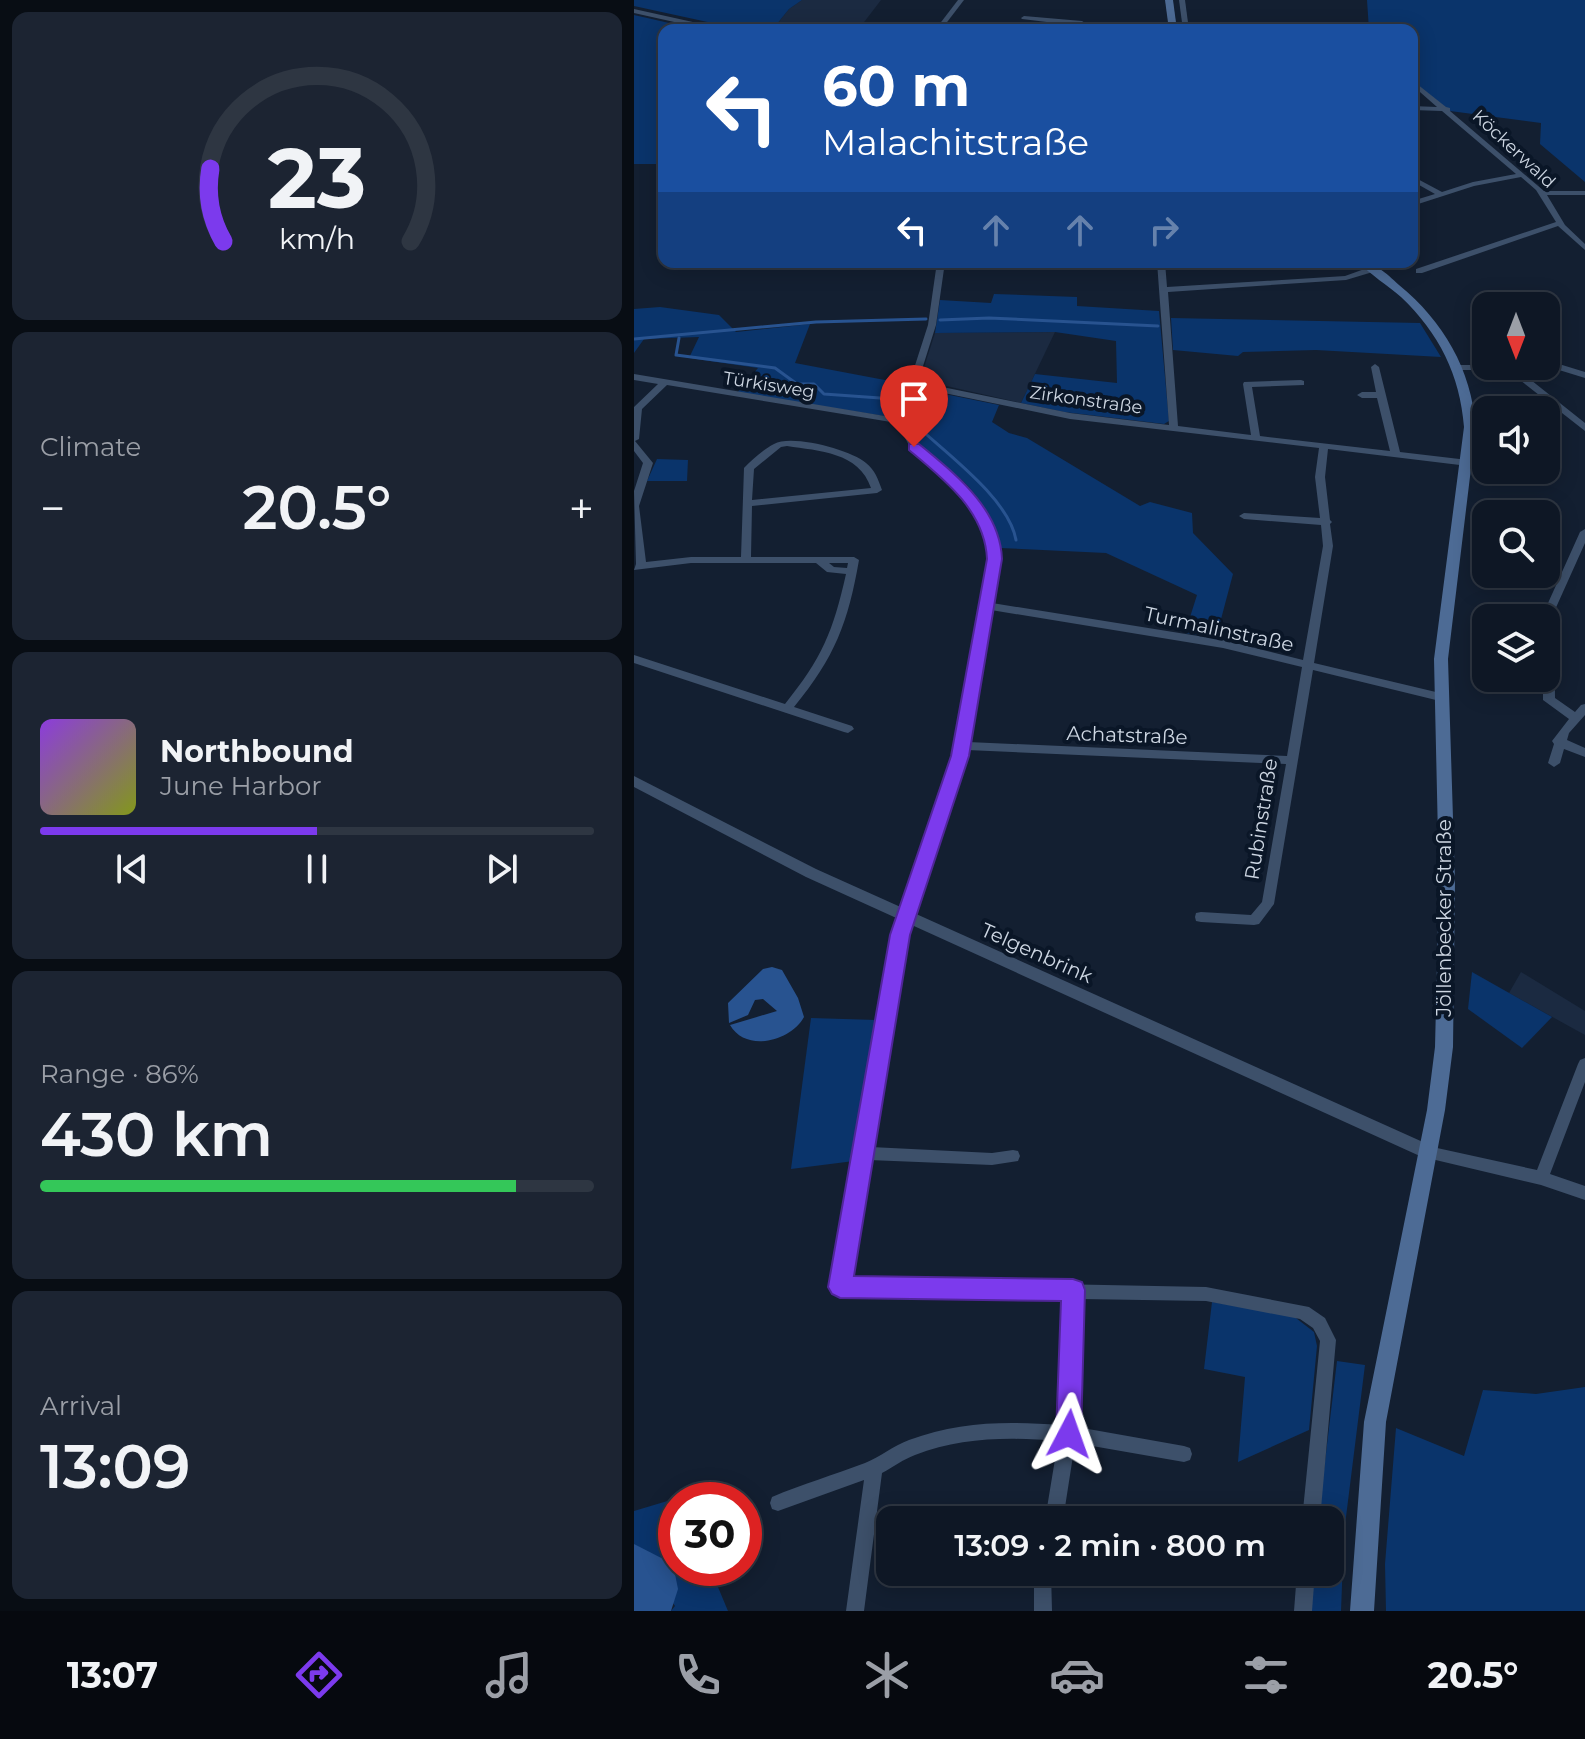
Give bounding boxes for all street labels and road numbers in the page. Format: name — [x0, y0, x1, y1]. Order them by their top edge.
street label: Köckerwald — [1468, 105, 1560, 193]
street label: Türkisweg — [722, 367, 816, 403]
street label: Zirkonstraße — [1028, 381, 1144, 419]
street label: Turmalinstraße — [1142, 601, 1296, 657]
street label: Achatstraße — [1066, 721, 1188, 749]
street label: Rubinstraße — [1240, 757, 1282, 881]
street label: Jöllenbecker Straße — [1432, 819, 1456, 1018]
street label: Telgenbrink — [978, 918, 1096, 988]

